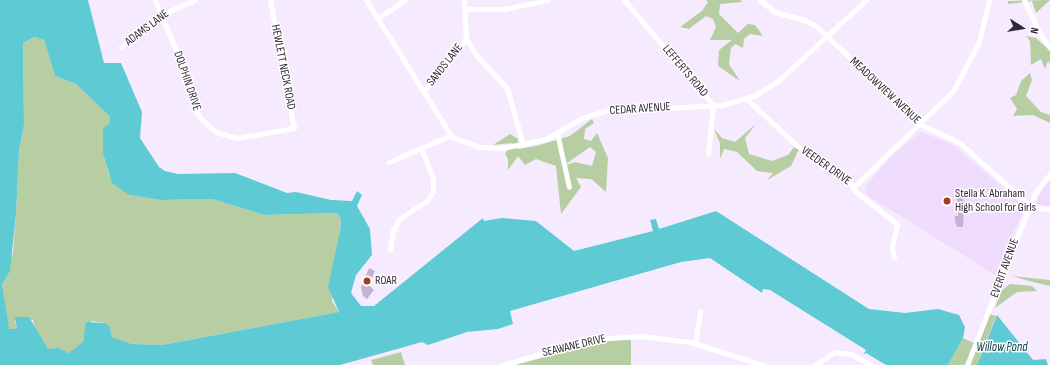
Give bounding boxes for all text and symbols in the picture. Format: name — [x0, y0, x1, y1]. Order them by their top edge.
street label: ADAMS LANE — [122, 7, 172, 49]
north arrow — [1002, 8, 1042, 48]
street label: HEWLETT NECK ROAD — [268, 23, 298, 111]
text: N — [1027, 26, 1041, 35]
street label: SANDS LANE — [424, 41, 466, 89]
street label: LEFFERTS ROAD — [659, 42, 711, 100]
street label: DOLPHIN DRIVE — [170, 49, 204, 113]
street label: MEADOWVIEW AVENUE — [847, 55, 923, 127]
street label: CEDAR AVENUE — [609, 100, 671, 118]
street label: VEEDER DRIVE — [798, 144, 854, 188]
place label: Stella K. Abraham High School for Girls — [955, 187, 1036, 215]
marker: Stella K. Abraham High School for Girls — [942, 196, 952, 206]
street label: EVERIT AVENUE — [988, 236, 1022, 300]
place label: ROAR — [375, 274, 397, 288]
marker: ROAR — [362, 276, 372, 286]
street label: SEAWANE DRIVE — [541, 332, 607, 360]
water label: Willow Pond — [976, 339, 1028, 355]

